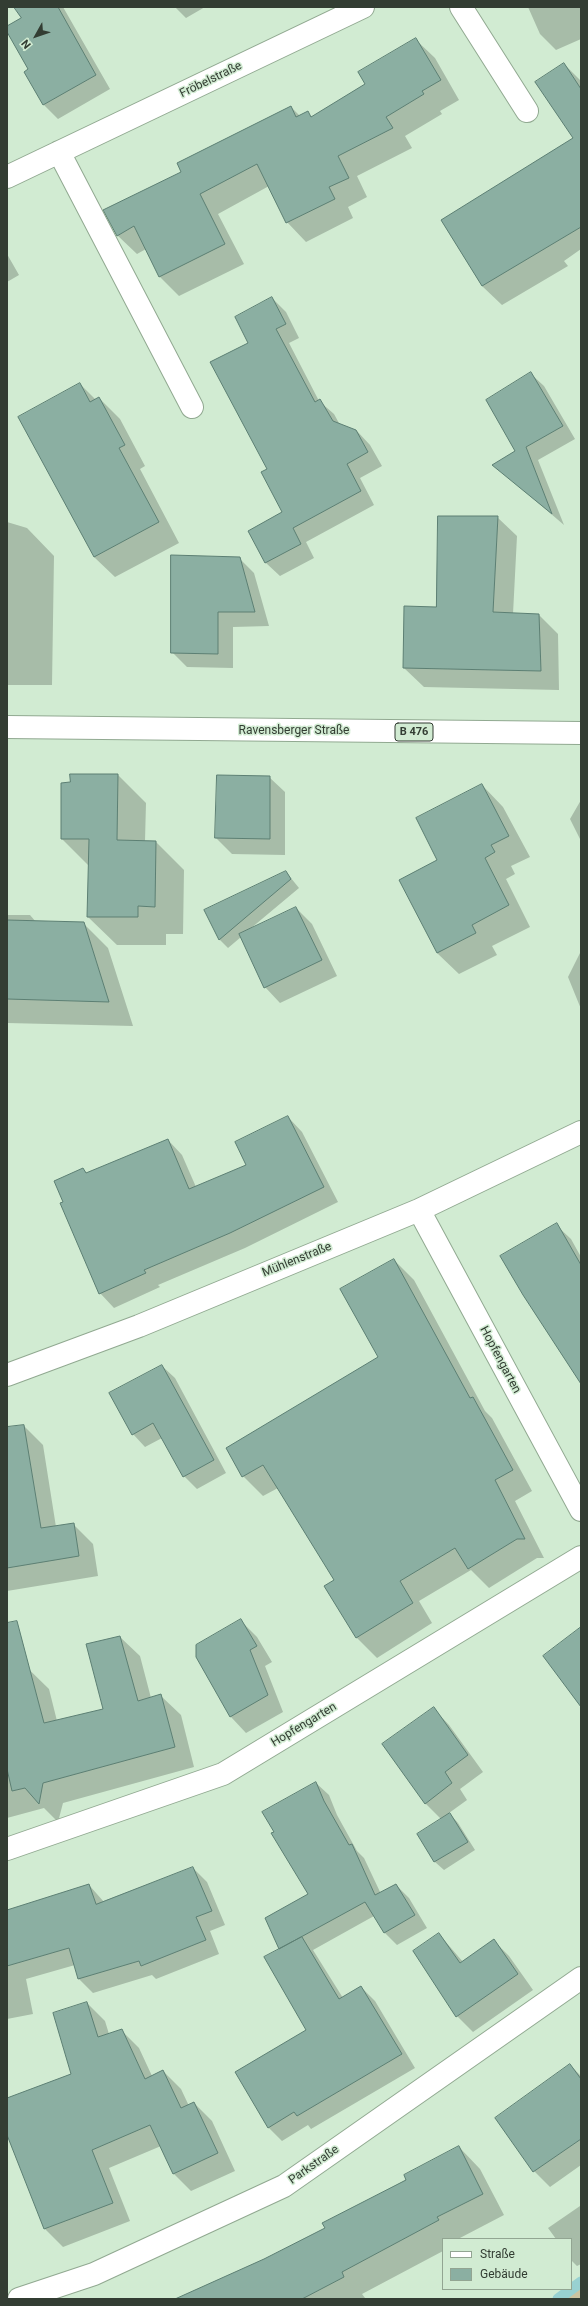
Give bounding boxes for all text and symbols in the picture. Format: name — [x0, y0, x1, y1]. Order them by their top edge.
north arrow — [16, 16, 56, 56]
text: N — [19, 37, 34, 51]
street label: Fröbelstraße — [178, 59, 244, 101]
road number: B 476 — [395, 723, 433, 741]
street label: Ravensberger Straße — [239, 724, 349, 738]
street label: Mühlenstraße — [260, 1240, 334, 1280]
street label: Hopfengarten — [476, 1324, 524, 1396]
street label: Hopfengarten — [269, 1700, 339, 1750]
street label: Parkstraße — [286, 2142, 342, 2188]
legend — [442, 2238, 572, 2290]
text: Straße — [480, 2247, 515, 2261]
text: Gebäude — [480, 2267, 528, 2281]

